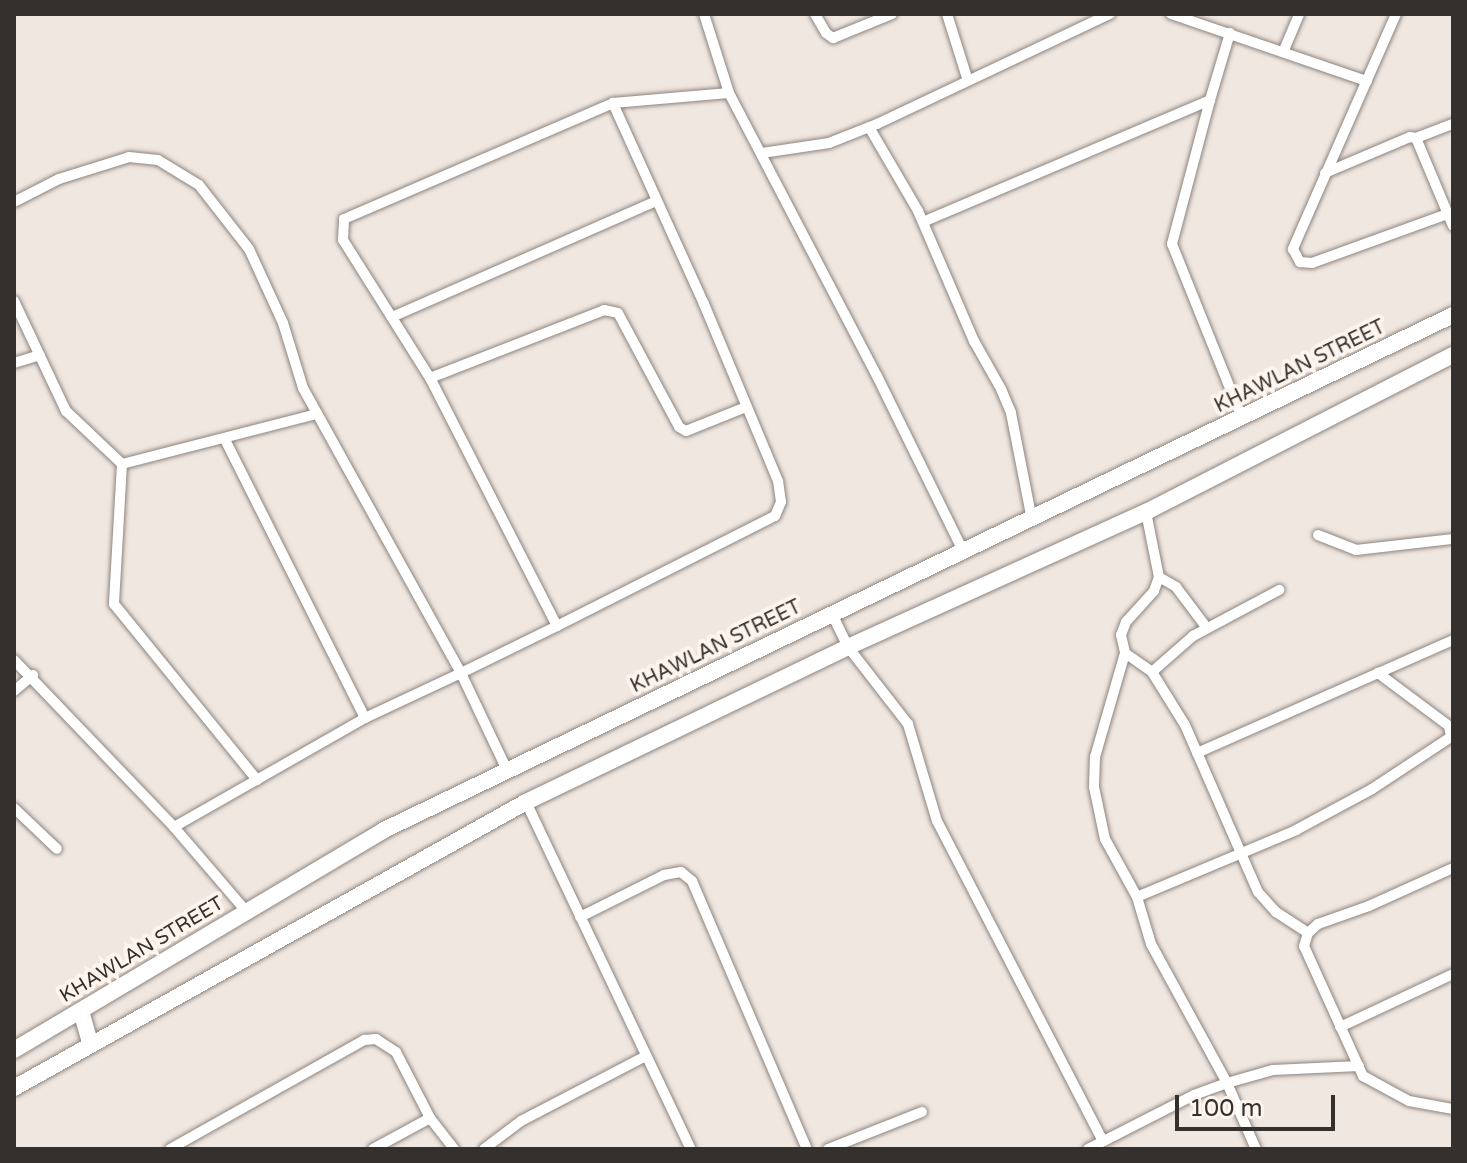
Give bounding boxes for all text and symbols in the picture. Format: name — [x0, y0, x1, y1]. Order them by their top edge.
street label: KHAWLAN STREET — [1211, 315, 1389, 419]
street label: KHAWLAN STREET — [627, 595, 805, 699]
street label: KHAWLAN STREET — [56, 892, 228, 1008]
scale bar — [1179, 1079, 1339, 1129]
text: 100 m — [1189, 1094, 1263, 1123]

